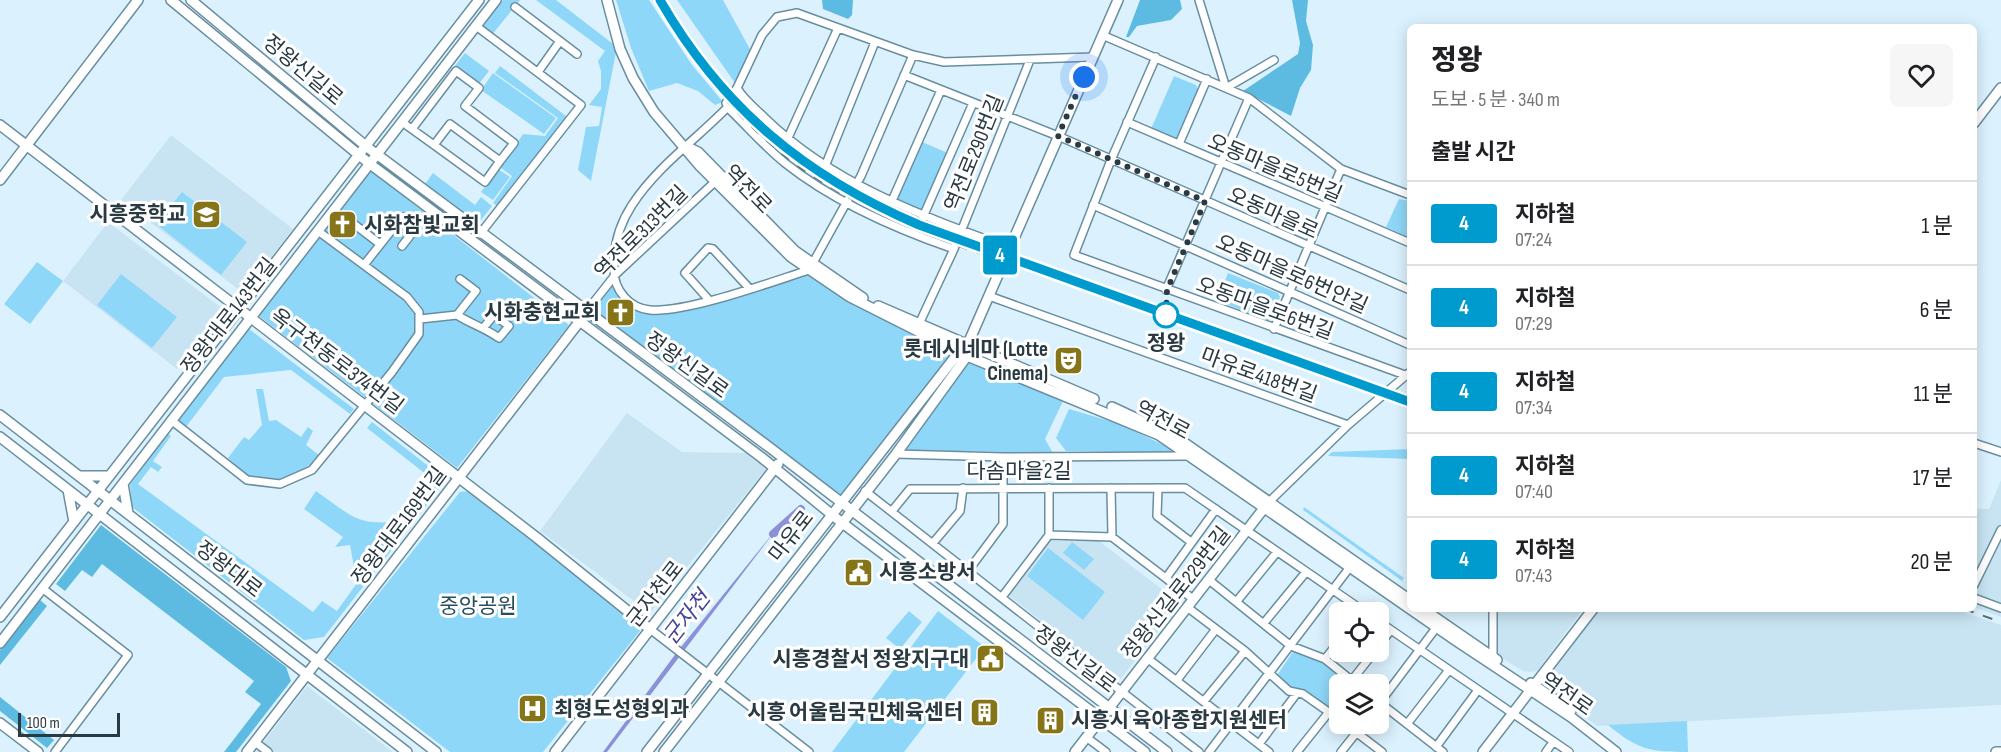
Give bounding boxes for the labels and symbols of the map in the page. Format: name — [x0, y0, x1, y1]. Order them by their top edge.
street label: 정왕신길로 — [258, 30, 348, 111]
your location — [1069, 62, 1099, 92]
street label: 역전로290번길 — [940, 91, 1009, 215]
street label: 오동마을로5번길 — [1204, 129, 1346, 208]
street label: 역전로 — [719, 160, 777, 219]
street label: 역전로313번길 — [590, 181, 693, 284]
street label: 오동마을로 — [1224, 182, 1322, 245]
school or university icon: 시흥중학교 — [191, 198, 223, 230]
place label: 시흥중학교 — [89, 202, 186, 227]
church icon: 시화참빛교회 — [327, 209, 359, 241]
place label: 시화참빛교회 — [364, 213, 480, 238]
street label: 오동마을로6번안길 — [1212, 230, 1372, 319]
line badge: 4 — [980, 236, 1020, 274]
street label: 정왕대로143번길 — [176, 253, 283, 380]
street label: 오동마을로6번길 — [1193, 272, 1337, 345]
church icon: 시화충현교회 — [605, 296, 637, 328]
place label: 시화충현교회 — [484, 300, 600, 325]
marker: 정왕 — [1153, 302, 1179, 328]
street label: 옥구천동로374번길 — [265, 303, 408, 420]
street label: 정왕신길로 — [640, 327, 733, 404]
place label: 정왕 — [1147, 331, 1185, 356]
place label: 롯데시네마 (Lotte Cinema) — [903, 337, 1048, 386]
street label: 마유로418번길 — [1197, 343, 1320, 408]
theatre icon: 롯데시네마 (Lotte Cinema) — [1053, 345, 1085, 377]
street label: 역전로 — [1131, 396, 1194, 445]
street label: 다솜마을2길 — [966, 459, 1072, 484]
street label: 정왕대로169번길 — [347, 462, 452, 590]
street label: 마유로 — [764, 506, 819, 567]
street label: 정왕신길로229번길 — [1117, 522, 1236, 665]
street label: 정왕대로 — [191, 536, 267, 603]
street label: 군자천로 — [621, 556, 689, 632]
public building icon: 시흥소방서 — [842, 556, 874, 588]
place label: 시흥소방서 — [879, 560, 976, 585]
water label: 군자천 — [657, 585, 715, 649]
park label: 중앙공원 — [439, 594, 517, 619]
street label: 정왕신길로 — [1029, 620, 1121, 698]
public building icon: 시흥경찰서 정왕지구대 — [974, 643, 1006, 675]
place label: 시흥경찰서 정왕지구대 — [773, 647, 969, 672]
street label: 역전로 — [1536, 668, 1598, 721]
hospital icon: 최형도성형외과 — [517, 693, 549, 725]
building icon: 시흥 어울림국민체육센터 — [968, 696, 1000, 728]
place label: 최형도성형외과 — [554, 697, 689, 722]
place label: 시흥 어울림국민체육센터 — [747, 700, 963, 725]
building icon: 시흥시 육아종합지원센터 — [1034, 704, 1066, 736]
place label: 시흥시 육아종합지원센터 — [1071, 708, 1287, 733]
scale bar — [18, 710, 120, 738]

